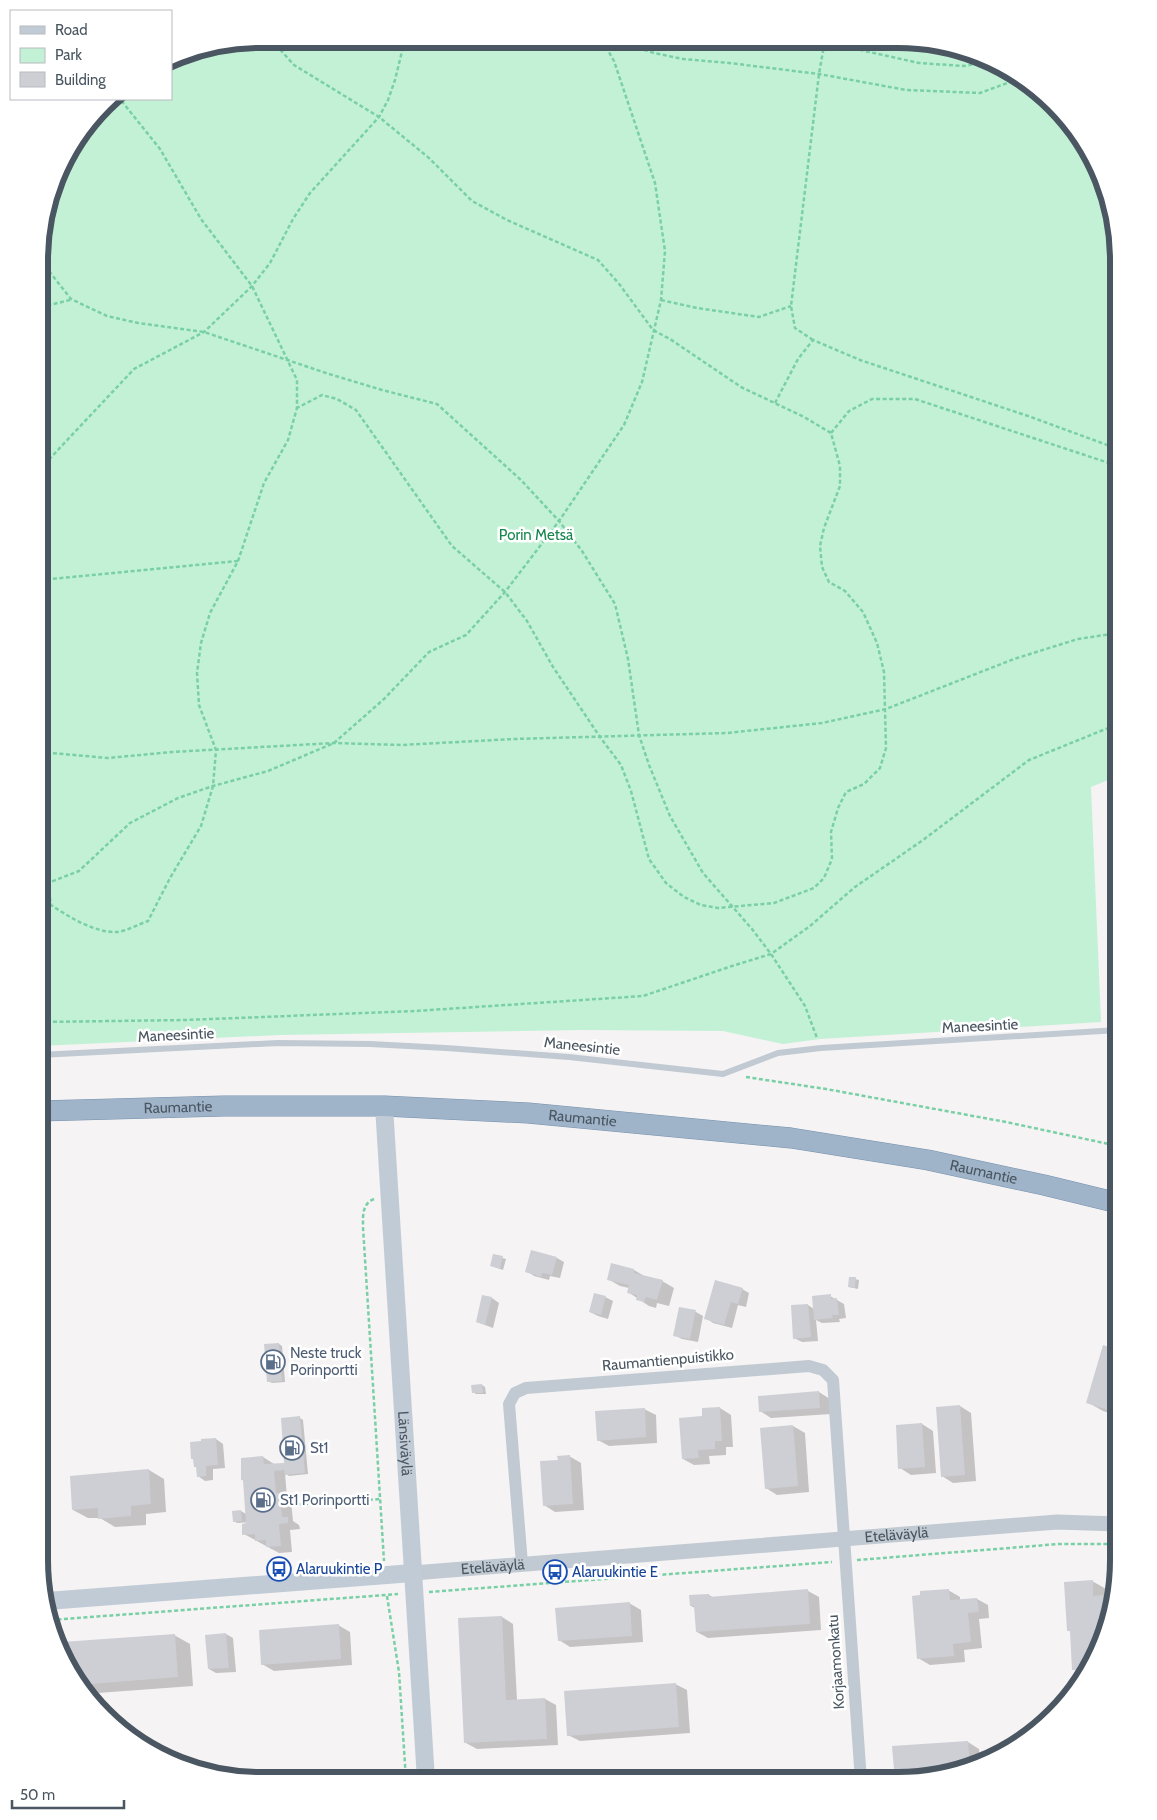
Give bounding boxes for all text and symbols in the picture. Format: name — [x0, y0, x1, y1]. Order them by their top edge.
legend — [10, 10, 172, 100]
text: Road — [55, 21, 88, 39]
text: Park — [55, 46, 82, 64]
text: Building — [55, 71, 106, 89]
park label: Porin Metsä — [499, 526, 574, 544]
street label: Maneesintie — [941, 1015, 1019, 1037]
street label: Maneesintie — [137, 1024, 215, 1046]
street label: Maneesintie — [543, 1033, 621, 1059]
street label: Raumantie — [143, 1097, 213, 1117]
street label: Raumantie — [548, 1106, 618, 1130]
street label: Raumantie — [948, 1156, 1019, 1188]
place label: Neste truck Porinportti — [290, 1344, 362, 1379]
street label: Raumantienpuistikko — [601, 1345, 735, 1375]
fuel station icon: Neste truck Porinportti — [260, 1349, 286, 1375]
street label: Länsiväylä — [394, 1410, 416, 1477]
fuel station icon: St1 — [279, 1435, 305, 1461]
place label: St1 — [310, 1439, 328, 1457]
fuel station icon: St1 Porinportti — [250, 1487, 276, 1513]
place label: St1 Porinportti — [280, 1491, 369, 1509]
street label: Eteläväylä — [864, 1523, 930, 1546]
street label: Eteläväylä — [460, 1555, 526, 1578]
bus stop icon: Alaruukintie P — [266, 1556, 292, 1582]
bus stop icon: Alaruukintie E — [542, 1559, 568, 1585]
place label: Alaruukintie P — [296, 1560, 383, 1578]
place label: Alaruukintie E — [572, 1563, 658, 1581]
street label: Korjaamonkatu — [824, 1614, 848, 1710]
scale bar — [12, 1778, 125, 1810]
text: 50 m — [20, 1786, 55, 1804]

